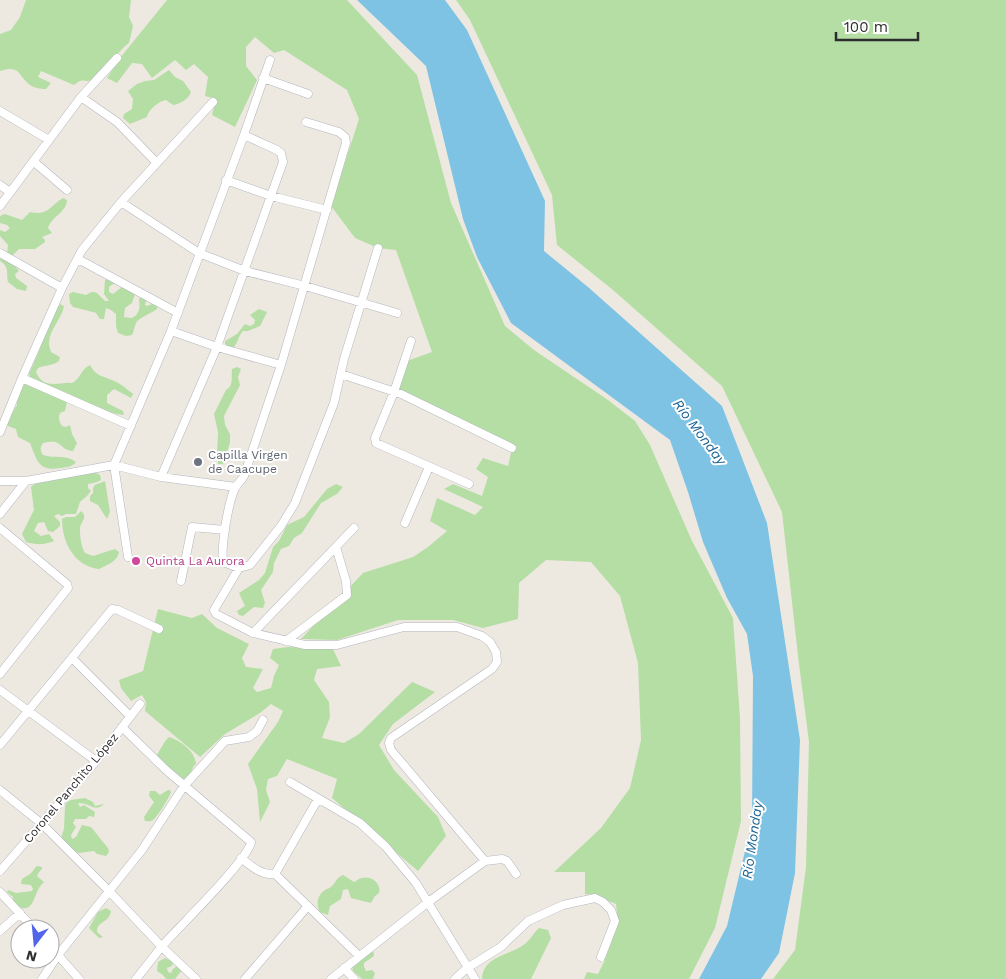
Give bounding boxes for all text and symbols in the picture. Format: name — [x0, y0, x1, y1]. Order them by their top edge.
scale bar — [836, 10, 918, 42]
text: 100 m — [844, 18, 888, 36]
water label: Río Monday — [670, 396, 730, 469]
place label: Capilla Virgen de Caacupe — [208, 448, 288, 476]
marker: Capilla Virgen de Caacupe — [192, 456, 204, 468]
place label: Quinta La Aurora — [146, 554, 245, 568]
marker: Quinta La Aurora — [130, 555, 142, 567]
street label: Coronel Panchito López — [21, 730, 121, 846]
water label: Río Monday — [739, 799, 765, 880]
north arrow — [10, 919, 60, 969]
text: N — [24, 947, 39, 966]

